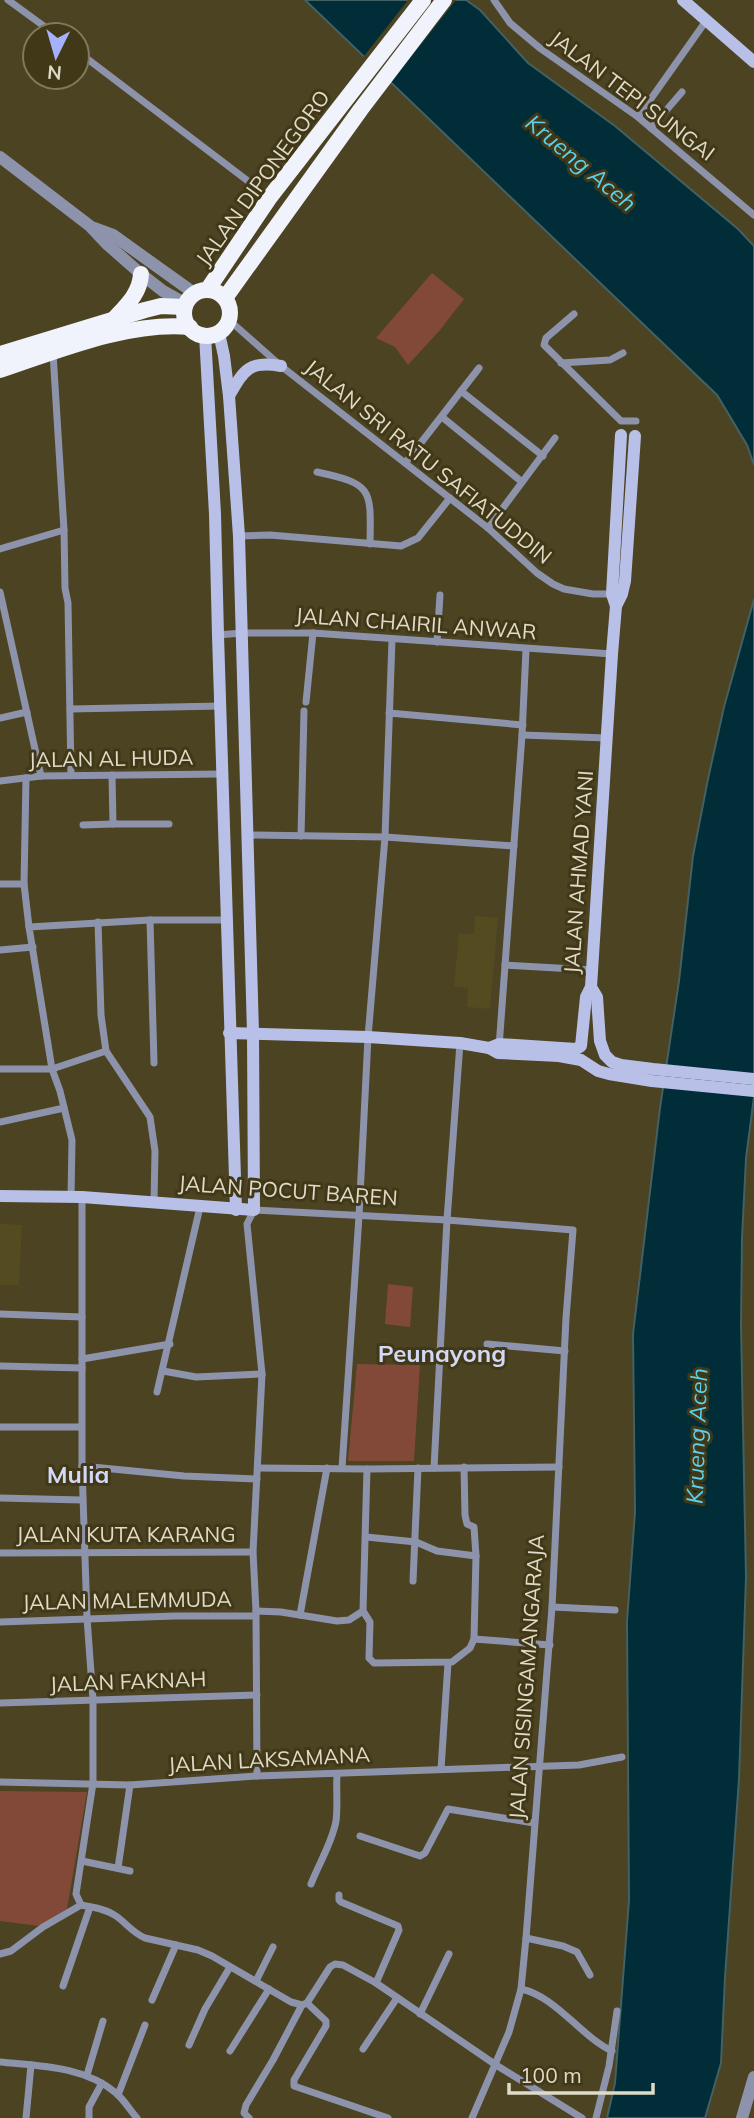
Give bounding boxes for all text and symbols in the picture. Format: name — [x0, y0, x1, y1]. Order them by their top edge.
north arrow — [21, 21, 91, 91]
street label: JALAN TEPI SUNGAI — [545, 25, 720, 166]
text: N — [46, 60, 63, 86]
street label: JALAN DIPONEGORO — [190, 84, 335, 270]
water label: Krueng Aceh — [520, 108, 643, 217]
street label: JALAN SRI RATU SAFIATUDDIN — [300, 354, 557, 569]
street label: JALAN CHAIRIL ANWAR — [295, 602, 537, 644]
street label: JALAN AL HUDA — [28, 744, 194, 772]
street label: JALAN AHMAD YANI — [558, 769, 598, 975]
street label: JALAN POCUT BAREN — [178, 1169, 399, 1211]
district label: Peunayong — [378, 1338, 506, 1368]
water label: Krueng Aceh — [680, 1368, 713, 1504]
district label: Mulia — [47, 1459, 109, 1489]
street label: JALAN KUTA KARANG — [16, 1521, 236, 1547]
street label: JALAN SISINGAMANGARAJA — [503, 1533, 549, 1820]
street label: JALAN MALEMMUDA — [22, 1585, 232, 1615]
street label: JALAN FAKNAH — [49, 1665, 207, 1697]
street label: JALAN LAKSAMANA — [167, 1741, 371, 1777]
scale bar — [509, 2052, 652, 2096]
text: 100 m — [520, 2062, 582, 2088]

